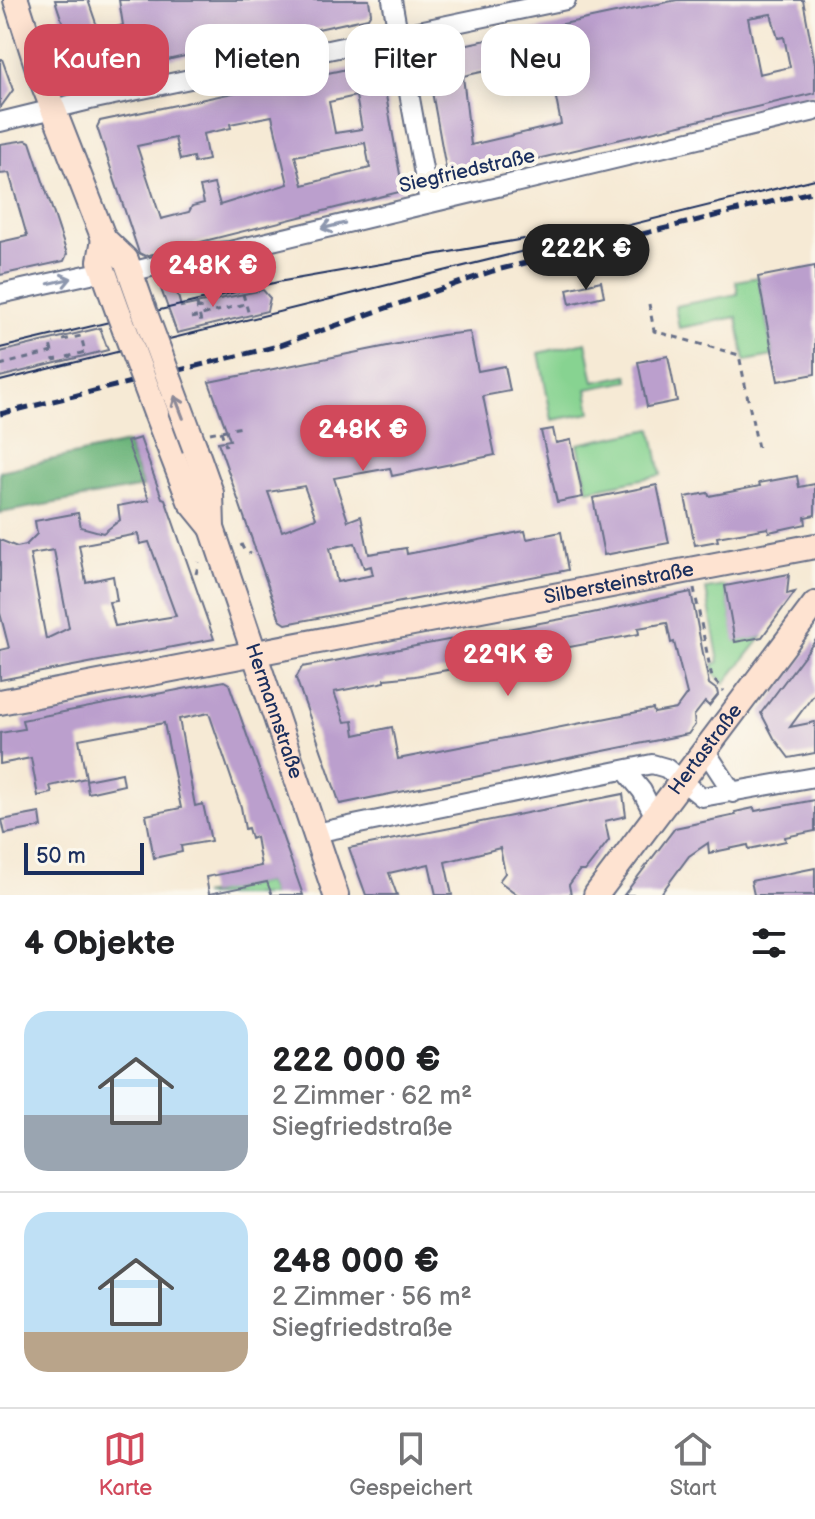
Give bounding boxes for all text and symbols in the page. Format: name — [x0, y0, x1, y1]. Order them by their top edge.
chip: Kaufen — [24, 24, 169, 96]
chip: Mieten — [185, 24, 329, 96]
chip: Filter — [345, 24, 465, 96]
chip: Neu — [481, 24, 590, 96]
street label: Siegfriedstraße — [397, 144, 537, 198]
one-way arrow — [320, 219, 346, 234]
pin: 222K € — [521, 224, 651, 292]
text: 222K € — [540, 234, 632, 265]
pin: 248K € — [148, 241, 278, 309]
text: 248K € — [168, 251, 258, 282]
one-way arrow — [47, 273, 73, 288]
one-way arrow — [171, 395, 186, 420]
pin: 248K € — [298, 405, 428, 473]
text: 248K € — [318, 415, 408, 446]
street label: Silbersteinstraße — [542, 557, 696, 610]
pin: 229K € — [443, 630, 573, 698]
street label: Hermannstraße — [240, 640, 308, 782]
text: 229K € — [463, 640, 553, 671]
street label: Hertastraße — [663, 699, 748, 800]
scale bar — [24, 839, 144, 875]
text: 50 m — [36, 843, 86, 870]
icon: filters — [747, 921, 791, 965]
text: 4 Objekte — [24, 923, 175, 964]
text: 222 000 € — [272, 1040, 441, 1081]
icon: home — [88, 1043, 184, 1139]
text: 2 Zimmer · 62 m² — [272, 1081, 472, 1112]
text: Siegfriedstraße — [272, 1112, 452, 1143]
text: 248 000 € — [272, 1241, 439, 1282]
icon: home — [88, 1244, 184, 1340]
text: 2 Zimmer · 56 m² — [272, 1282, 472, 1313]
text: Siegfriedstraße — [272, 1313, 452, 1344]
tab: Karte — [99, 1427, 152, 1502]
tab: Gespeichert — [349, 1427, 473, 1502]
tab: Start — [670, 1427, 716, 1502]

